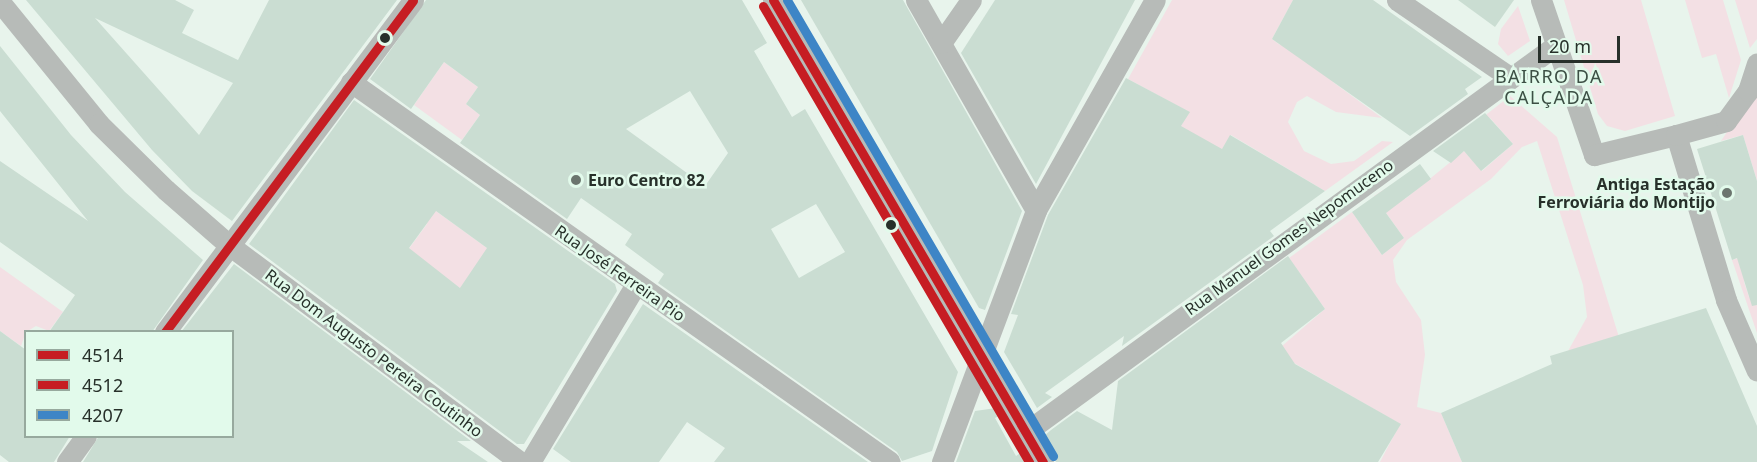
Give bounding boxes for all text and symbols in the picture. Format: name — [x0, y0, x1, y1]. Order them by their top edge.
scale bar — [1541, 24, 1624, 62]
unlabelled marker — [379, 32, 391, 44]
text: 20 m — [1549, 34, 1591, 58]
district label: BAIRRO DA CALÇADA — [1495, 66, 1603, 109]
street label: Rua Manuel Gomes Nepomuceno — [1181, 155, 1397, 319]
place label: Euro Centro 82 — [588, 170, 705, 190]
marker: Euro Centro 82 — [569, 173, 583, 187]
place label: Antiga Estação Ferroviária do Montijo — [1538, 174, 1715, 212]
marker: Antiga Estação Ferroviária do Montijo — [1720, 186, 1734, 200]
unlabelled marker — [885, 219, 897, 231]
street label: Rua José Ferreira Pio — [551, 221, 689, 325]
street label: Rua Dom Augusto Pereira Coutinho — [262, 265, 486, 441]
legend — [24, 330, 234, 438]
text: 4514 — [82, 343, 123, 367]
text: 4512 — [82, 373, 123, 397]
text: 4207 — [82, 403, 123, 427]

